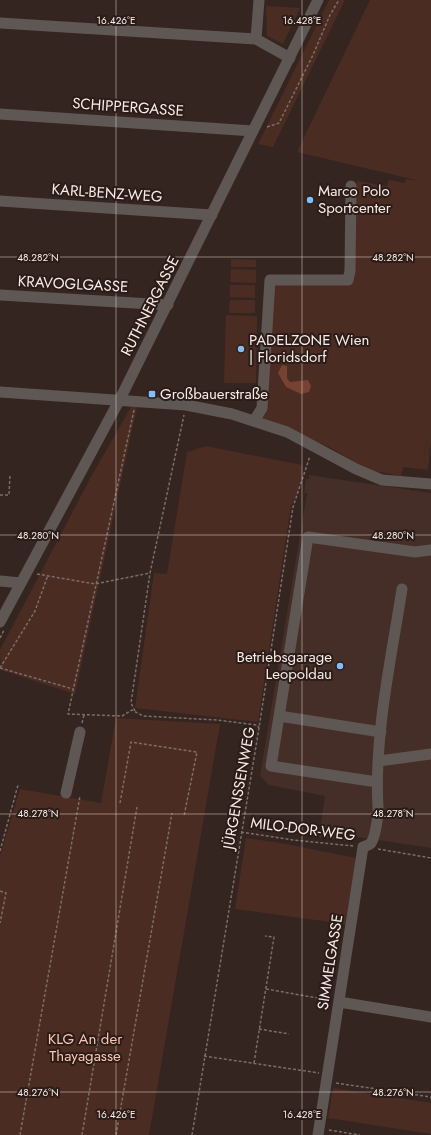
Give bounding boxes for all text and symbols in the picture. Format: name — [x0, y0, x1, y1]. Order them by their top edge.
text: 16.426°E — [97, 13, 135, 28]
text: 16.428°E — [283, 13, 321, 28]
street label: SCHIPPERGASSE — [71, 92, 185, 122]
street label: KARL-BENZ-WEG — [51, 178, 163, 208]
place label: Marco Polo Sportcenter — [318, 180, 392, 219]
marker: Marco Polo Sportcenter — [305, 195, 315, 205]
text: 48.282°N — [17, 250, 59, 265]
text: 48.282°N — [372, 250, 414, 265]
street label: RUTHNERGASSE — [115, 252, 185, 360]
street label: KRAVOGLGASSE — [17, 270, 129, 298]
place label: PADELZONE Wien | Floridsdorf — [249, 329, 369, 368]
marker: PADELZONE Wien | Floridsdorf — [236, 344, 246, 354]
place label: Großbauerstraße — [160, 383, 268, 405]
marker: Großbauerstraße — [147, 389, 157, 399]
text: 48.280°N — [17, 528, 59, 543]
text: 48.280°N — [372, 528, 414, 543]
place label: Betriebsgarage Leopoldau — [237, 646, 332, 685]
marker: Betriebsgarage Leopoldau — [335, 661, 345, 671]
street label: JÜRGENSSENWEG — [217, 725, 261, 853]
text: 48.278°N — [17, 806, 59, 821]
text: 48.278°N — [372, 806, 414, 821]
street label: MILO-DOR-WEG — [249, 812, 357, 846]
street label: SIMMELGASSE — [312, 913, 348, 1011]
park label: KLG An der Thayagasse — [48, 1028, 123, 1067]
text: 48.276°N — [17, 1085, 59, 1100]
text: 48.276°N — [372, 1085, 414, 1100]
text: 16.426°E — [97, 1107, 135, 1122]
text: 16.428°E — [283, 1107, 321, 1122]

